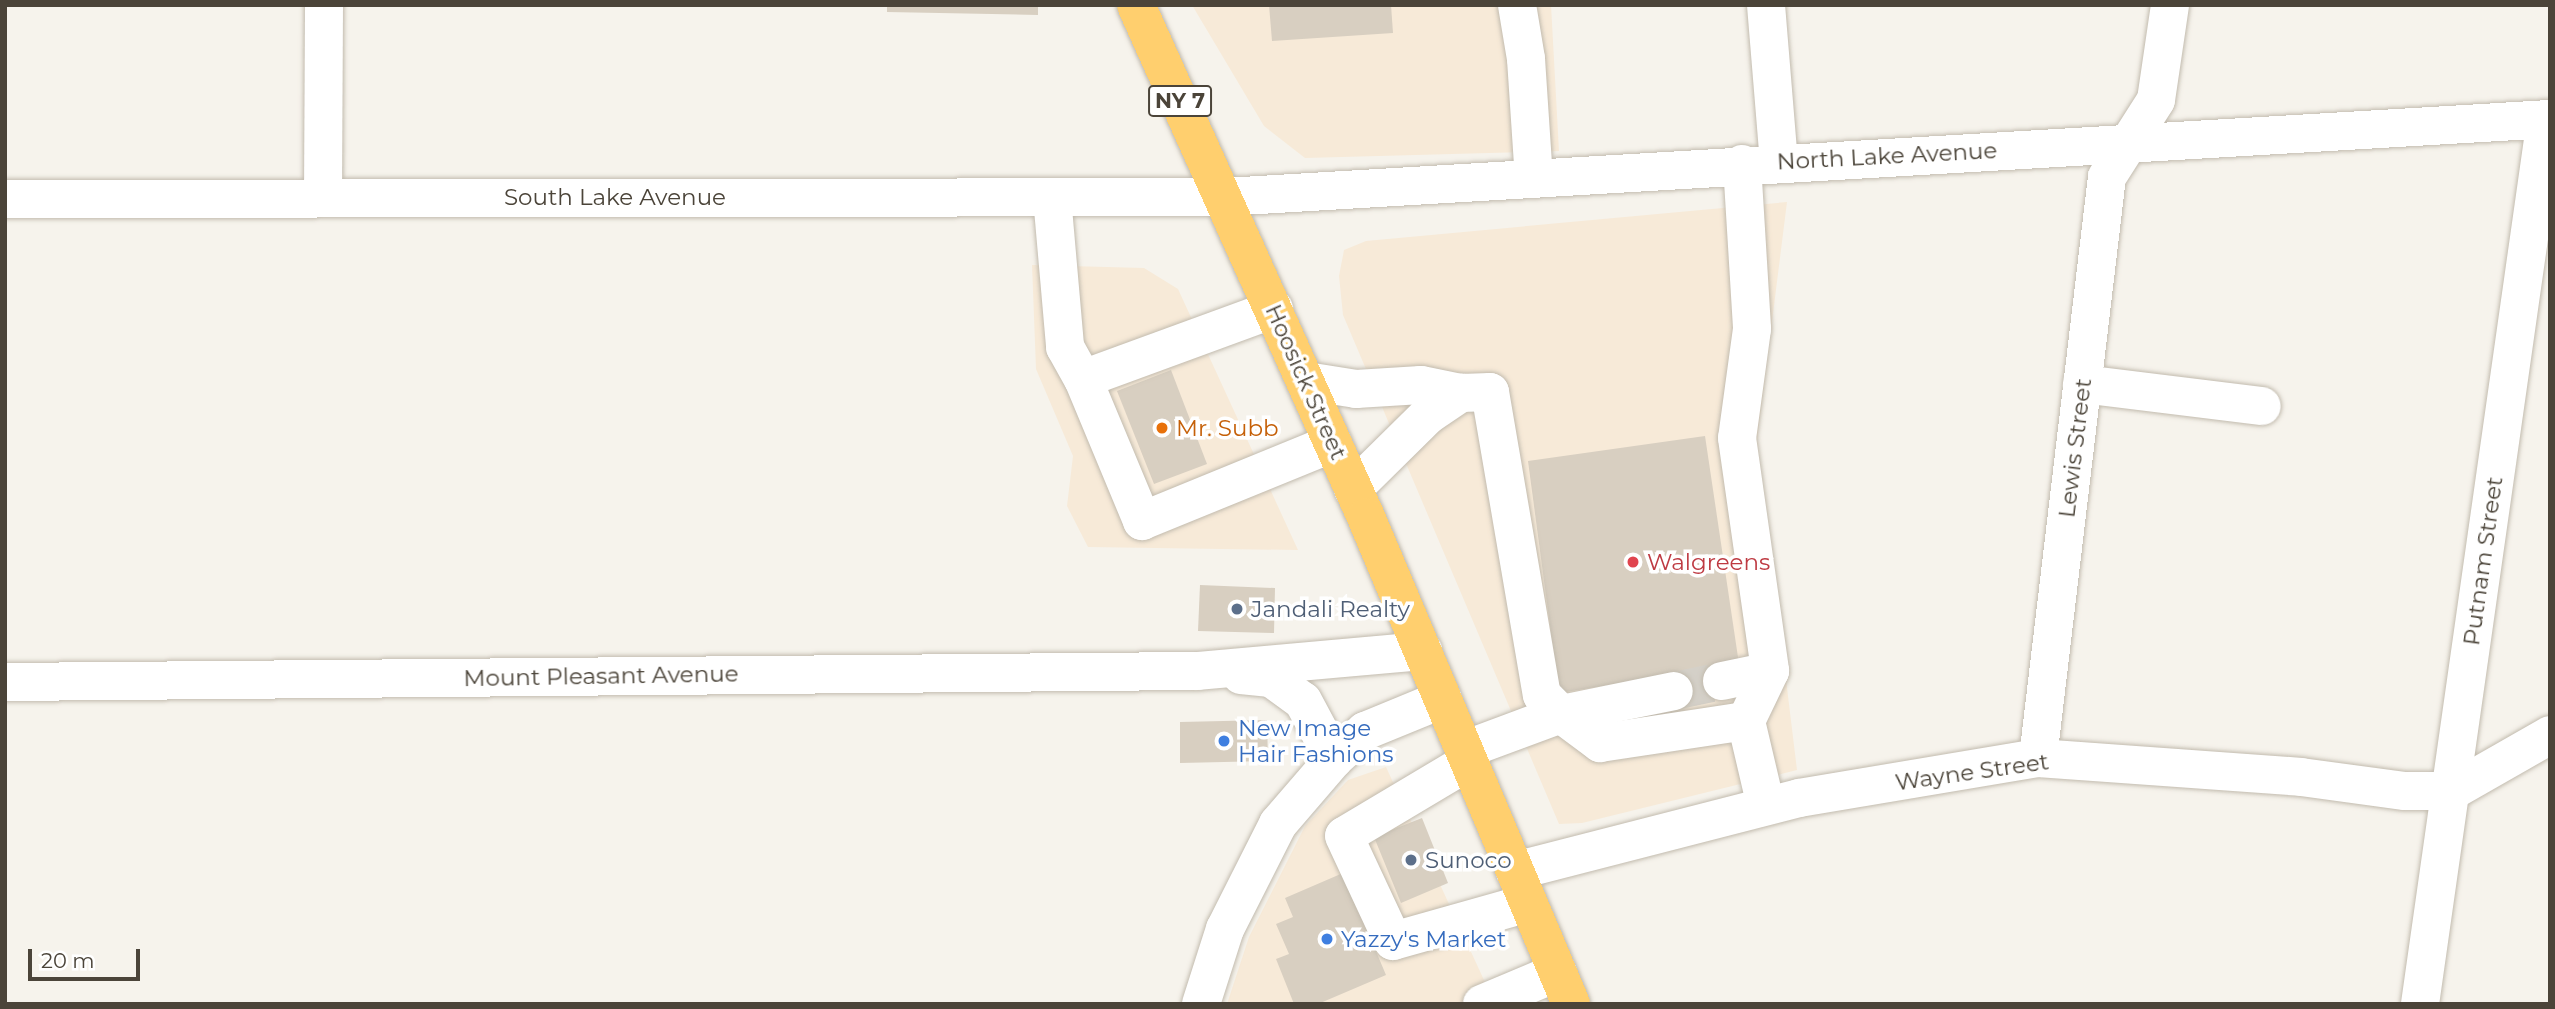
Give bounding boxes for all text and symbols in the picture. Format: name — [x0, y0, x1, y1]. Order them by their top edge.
road number: NY 7 — [1147, 84, 1213, 119]
street label: North Lake Avenue — [1776, 136, 1998, 176]
street label: South Lake Avenue — [504, 183, 726, 211]
street label: Hoosick Street — [1259, 300, 1353, 464]
street label: Lewis Street — [2053, 377, 2097, 519]
place label: Mr. Subb — [1176, 414, 1279, 442]
marker: Mr. Subb — [1154, 420, 1170, 436]
street label: Putnam Street — [2457, 475, 2509, 647]
place label: Walgreens — [1647, 548, 1770, 576]
marker: Walgreens — [1625, 554, 1641, 570]
place label: Jandali Realty — [1251, 595, 1410, 623]
marker: Jandali Realty — [1229, 601, 1245, 617]
street label: Mount Pleasant Avenue — [463, 660, 739, 692]
place label: New Image Hair Fashions — [1238, 714, 1394, 768]
marker: New Image Hair Fashions — [1216, 733, 1232, 749]
street label: Wayne Street — [1893, 748, 2051, 796]
place label: Sunoco — [1425, 846, 1512, 874]
marker: Sunoco — [1403, 852, 1419, 868]
place label: Yazzy's Market — [1341, 925, 1506, 953]
marker: Yazzy's Market — [1319, 931, 1335, 947]
scale bar — [32, 936, 144, 980]
text: 20 m — [41, 948, 95, 973]

